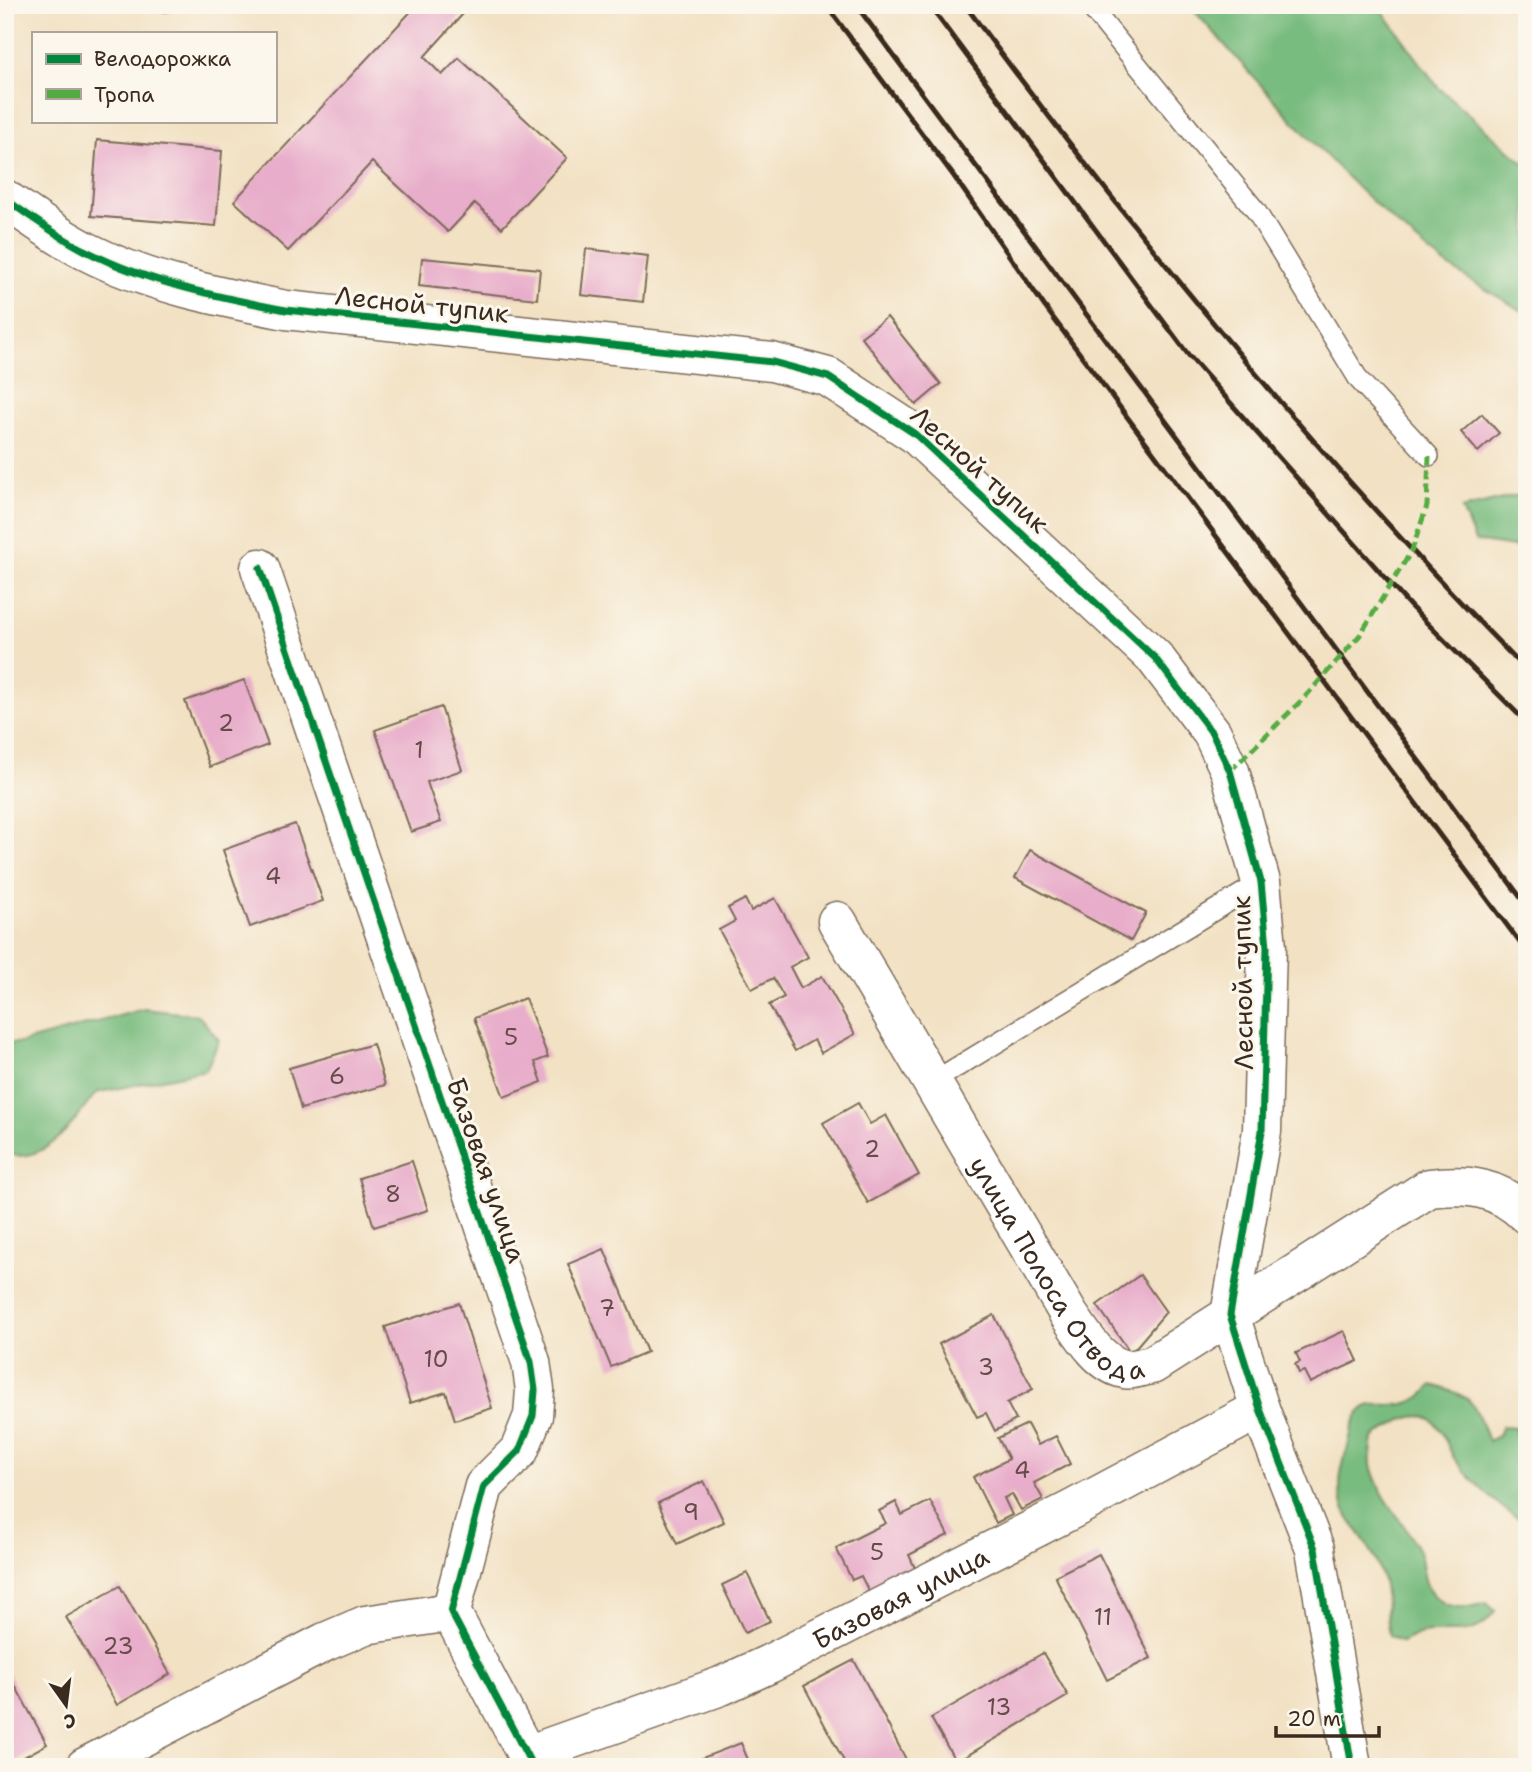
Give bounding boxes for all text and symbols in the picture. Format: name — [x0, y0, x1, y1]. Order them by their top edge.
legend — [32, 32, 276, 122]
text: Велодорожка — [94, 45, 231, 73]
text: Тропа — [94, 81, 154, 109]
street label: Лесной тупик — [333, 277, 511, 331]
street label: Лесной тупик — [903, 398, 1057, 541]
house number: 2 — [218, 708, 234, 738]
house number: 1 — [414, 735, 424, 765]
house number: 4 — [265, 861, 281, 891]
street label: Лесной тупик — [1223, 895, 1261, 1071]
house number: 5 — [504, 1022, 518, 1052]
house number: 6 — [329, 1061, 345, 1091]
street label: Базовая улица — [439, 1073, 535, 1267]
house number: 2 — [864, 1134, 880, 1164]
street label: улица Полоса Отвода — [962, 1150, 1147, 1387]
house number: 8 — [385, 1179, 401, 1209]
house number: 7 — [599, 1293, 615, 1323]
house number: 10 — [423, 1344, 449, 1374]
house number: 3 — [978, 1352, 994, 1382]
house number: 4 — [1014, 1455, 1030, 1485]
house number: 9 — [683, 1497, 699, 1527]
house number: 5 — [870, 1537, 884, 1567]
street label: Базовая улица — [806, 1538, 994, 1657]
house number: 11 — [1094, 1602, 1112, 1632]
house number: 23 — [102, 1631, 134, 1661]
north arrow — [32, 1670, 102, 1740]
house number: 13 — [987, 1692, 1011, 1722]
scale bar — [1276, 1695, 1380, 1739]
text: 20 m — [1287, 1705, 1341, 1733]
text: С — [61, 1707, 79, 1735]

